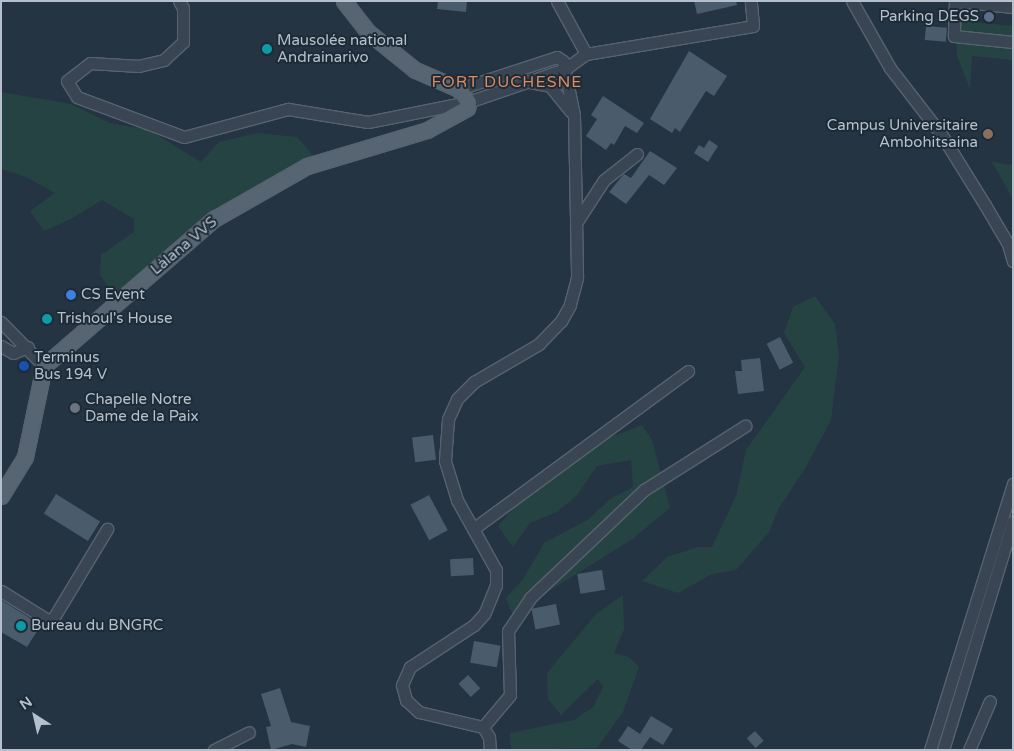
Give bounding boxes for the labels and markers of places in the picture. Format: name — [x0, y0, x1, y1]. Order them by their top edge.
place label: Parking DEGS — [879, 8, 979, 26]
marker: Parking DEGS — [983, 11, 995, 23]
place label: Mausolée national Andrainarivo — [277, 31, 407, 66]
marker: Mausolée national Andrainarivo — [261, 43, 273, 55]
place label: Campus Universitaire Ambohitsaina — [827, 116, 978, 151]
marker: Campus Universitaire Ambohitsaina — [982, 128, 994, 140]
place label: CS Event — [81, 286, 145, 304]
marker: CS Event — [65, 289, 77, 301]
place label: Trishoul's House — [57, 310, 173, 328]
marker: Trishoul's House — [41, 313, 53, 325]
place label: Terminus Bus 194 V — [34, 348, 107, 383]
marker: Terminus Bus 194 V — [18, 360, 30, 372]
place label: Chapelle Notre Dame de la Paix — [85, 390, 199, 425]
marker: Chapelle Notre Dame de la Paix — [69, 402, 81, 414]
place label: Bureau du BNGRC — [31, 617, 163, 635]
marker: Bureau du BNGRC — [15, 620, 27, 632]

